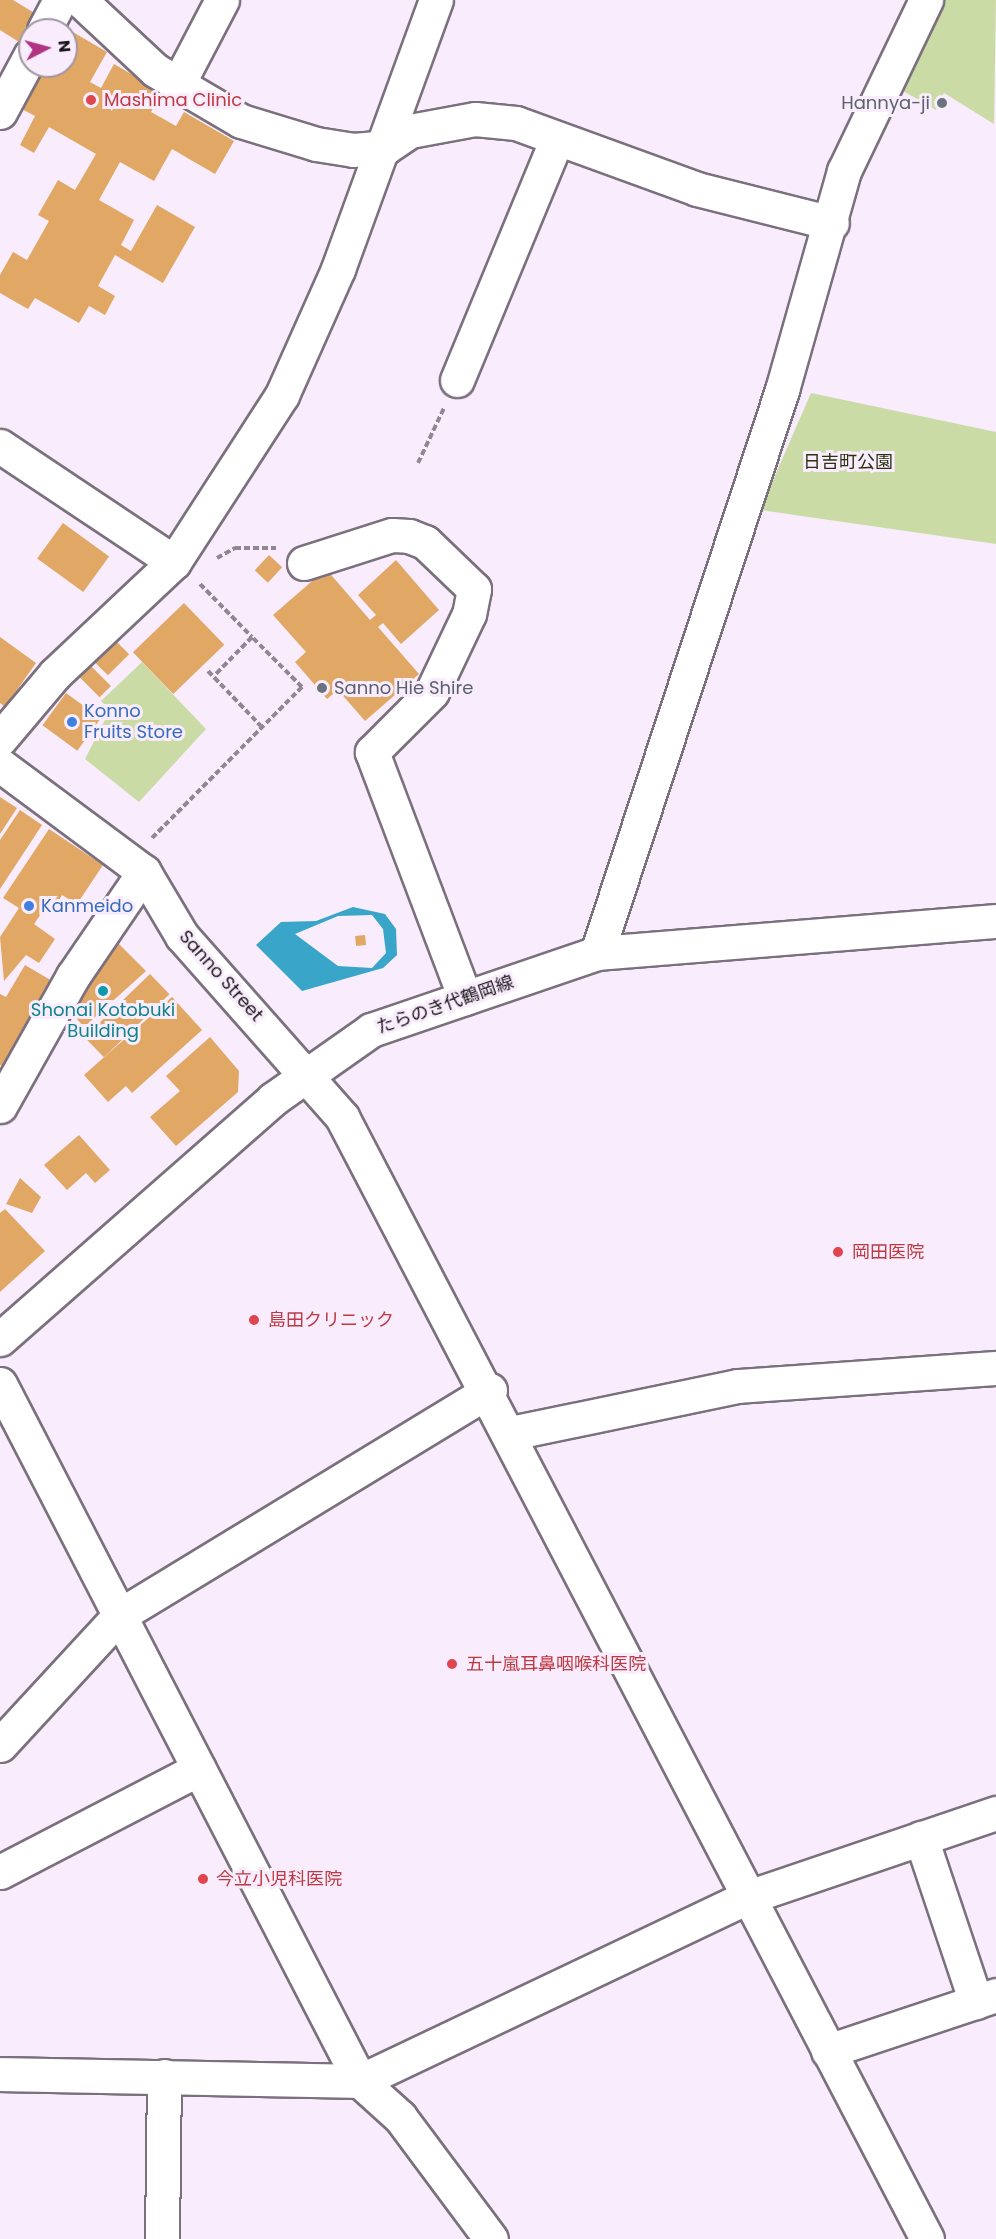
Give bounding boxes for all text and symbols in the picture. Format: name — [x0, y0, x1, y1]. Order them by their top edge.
north arrow — [18, 18, 78, 78]
text: N — [52, 39, 76, 53]
place label: Mashima Clinic — [104, 89, 242, 111]
marker: Mashima Clinic — [82, 91, 100, 109]
place label: Hannya-ji — [841, 92, 930, 114]
marker: Hannya-ji — [935, 96, 949, 110]
park label: 日吉町公園 — [803, 451, 893, 473]
place label: Sanno Hie Shire — [334, 677, 473, 699]
marker: Sanno Hie Shire — [315, 681, 329, 695]
place label: Konno Fruits Store — [84, 701, 183, 744]
marker: Konno Fruits Store — [65, 715, 79, 729]
place label: Kanmeido — [41, 895, 133, 917]
marker: Kanmeido — [22, 899, 36, 913]
street label: Sanno Street — [175, 926, 267, 1026]
street label: たらのき代鶴岡線 — [373, 971, 517, 1039]
marker: Shonai Kotobuki Building — [96, 984, 110, 998]
place label: Shonai Kotobuki Building — [31, 1000, 175, 1042]
place label: 岡田医院 — [852, 1241, 924, 1263]
marker: 岡田医院 — [829, 1243, 847, 1261]
place label: 島田クリニック — [268, 1309, 394, 1331]
marker: 島田クリニック — [245, 1311, 263, 1329]
place label: 五十嵐耳鼻咽喉科医院 — [466, 1653, 646, 1675]
marker: 五十嵐耳鼻咽喉科医院 — [443, 1655, 461, 1673]
place label: 今立小児科医院 — [216, 1868, 342, 1890]
marker: 今立小児科医院 — [194, 1870, 212, 1888]

